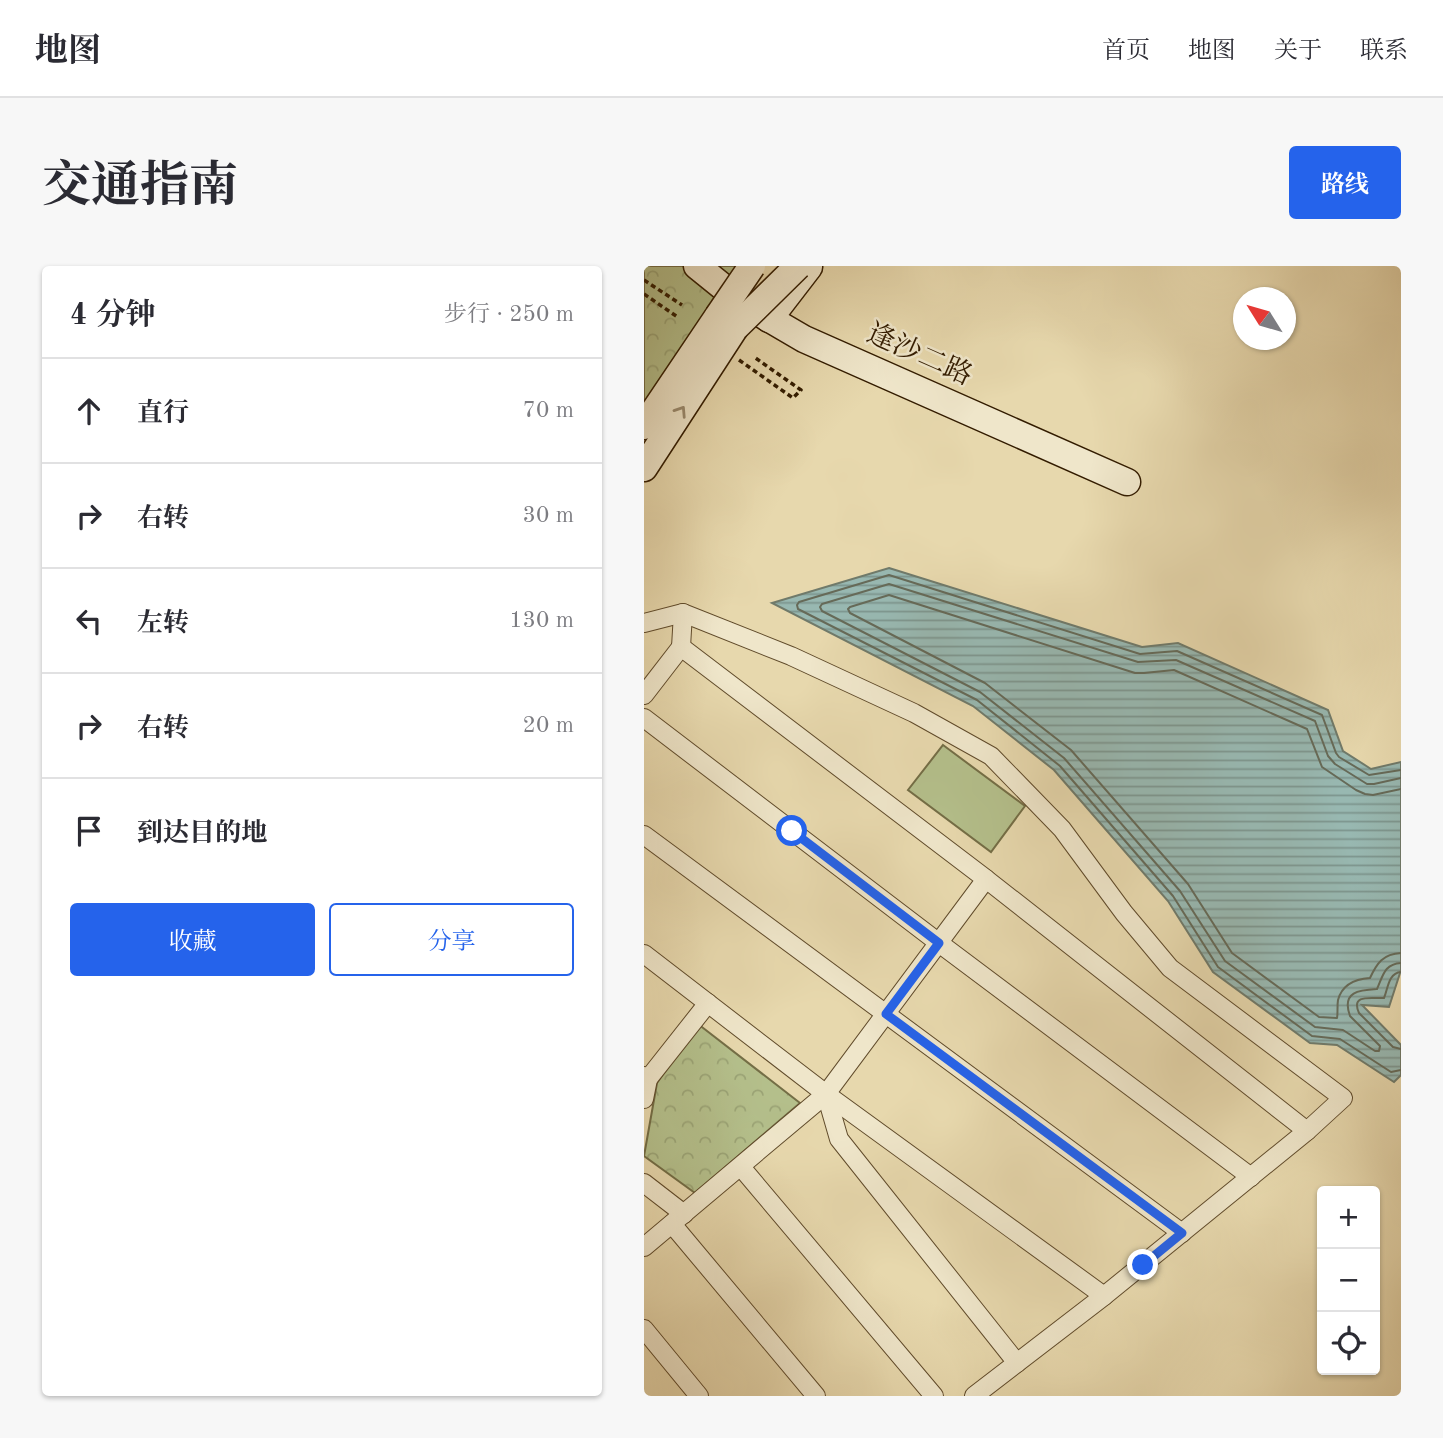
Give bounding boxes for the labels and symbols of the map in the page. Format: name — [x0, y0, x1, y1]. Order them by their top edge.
north arrow — [1233, 287, 1296, 350]
street label: 逢沙二路 — [862, 318, 977, 392]
one-way arrow — [673, 406, 686, 419]
route start — [776, 815, 807, 846]
route end — [1127, 1249, 1158, 1280]

